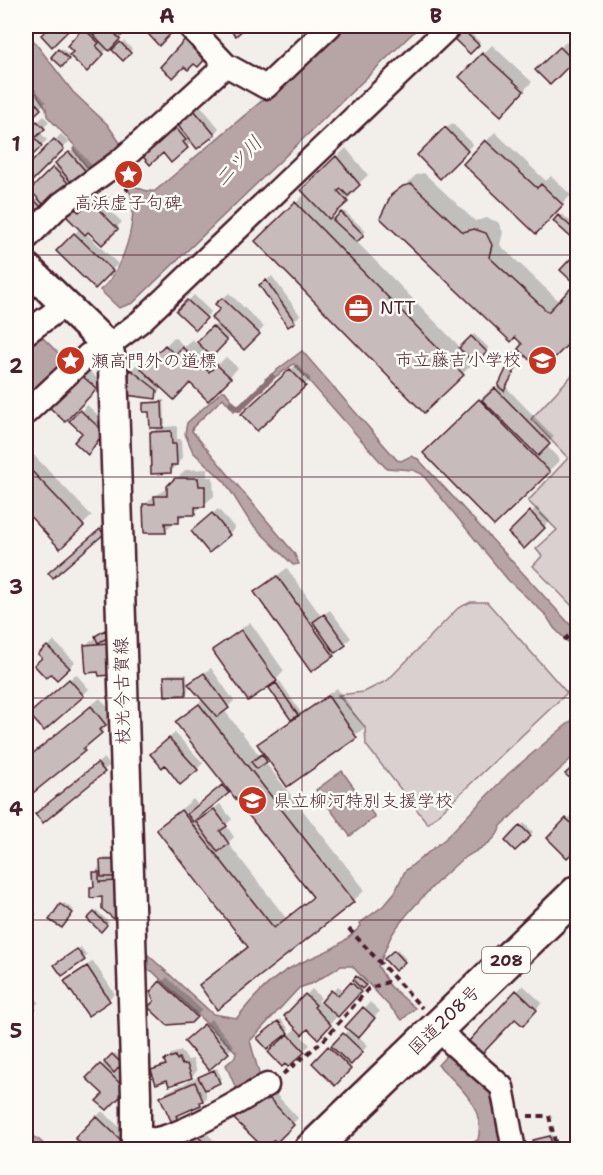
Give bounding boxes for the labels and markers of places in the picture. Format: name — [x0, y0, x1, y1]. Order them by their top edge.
place icon: 高浜虚子句碑 — [112, 158, 144, 190]
place label: 高浜虚子句碑 — [74, 191, 182, 215]
office icon: NTT — [343, 292, 375, 324]
place label: NTT — [380, 296, 416, 320]
school or university icon: 市立藤吉小学校 — [526, 344, 558, 376]
place icon: 瀬高門外の道標 — [54, 345, 86, 377]
place label: 市立藤吉小学校 — [395, 348, 521, 372]
place label: 瀬高門外の道標 — [91, 349, 217, 373]
school or university icon: 県立柳河特別支援学校 — [236, 785, 268, 817]
place label: 県立柳河特別支援学校 — [273, 789, 453, 813]

